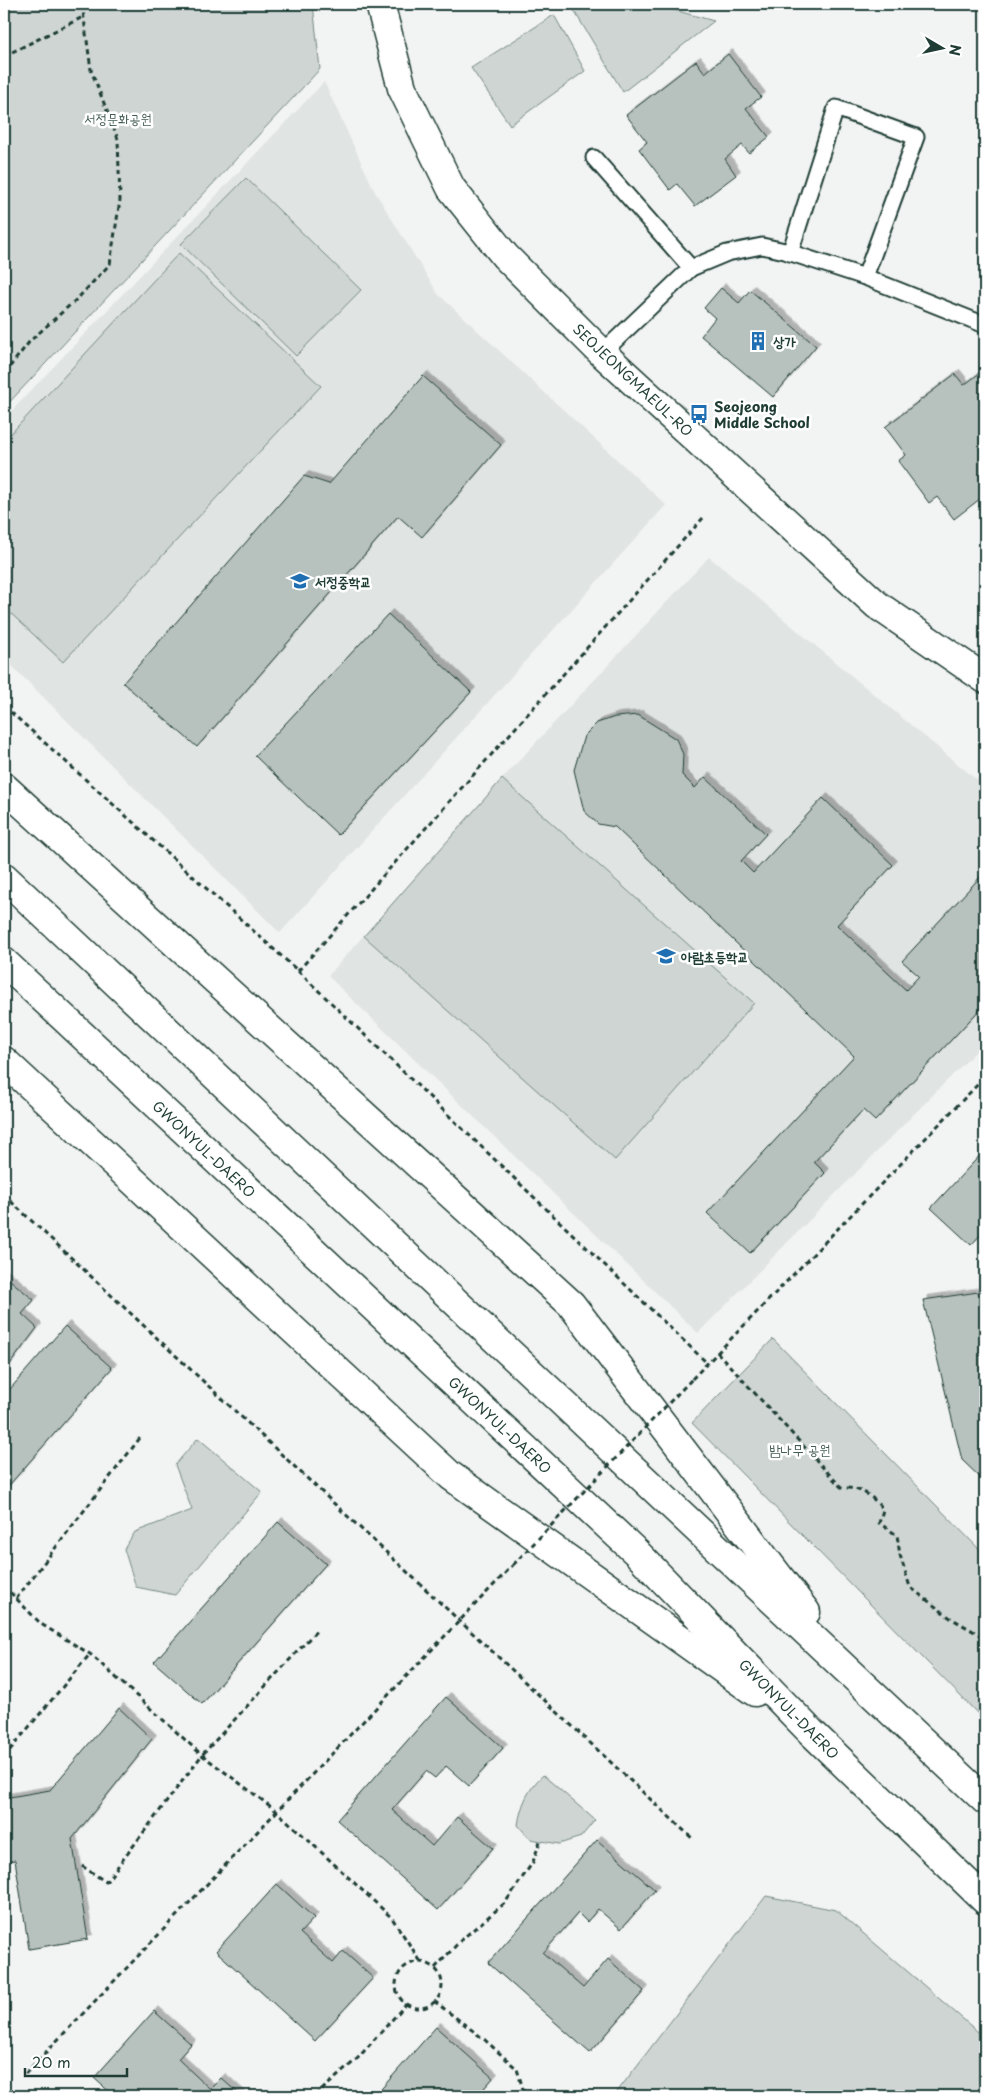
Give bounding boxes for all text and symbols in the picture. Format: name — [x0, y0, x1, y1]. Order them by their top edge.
north arrow — [916, 22, 966, 72]
text: N — [944, 43, 967, 57]
park label: 서정문화공원 — [84, 108, 152, 129]
street label: SEOJEONGMAEUL-RO — [568, 319, 698, 441]
building icon: 상가 — [747, 330, 769, 352]
place label: 상가 — [773, 331, 796, 352]
place label: Seojeong Middle School — [714, 396, 810, 433]
bus stop icon: Seojeong Middle School — [688, 403, 710, 425]
school or university icon: 서정중학교 — [289, 570, 311, 592]
place label: 서정중학교 — [315, 571, 371, 592]
school or university icon: 아람초등학교 — [655, 945, 677, 967]
place label: 아람초등학교 — [681, 946, 749, 967]
street label: GWONYUL-DAERO — [148, 1096, 260, 1202]
street label: GWONYUL-DAERO — [444, 1372, 556, 1478]
park label: 밤나무 공원 — [770, 1439, 830, 1460]
street label: GWONYUL-DAERO — [734, 1654, 844, 1764]
scale bar — [25, 2045, 128, 2077]
text: 20 m — [32, 2050, 71, 2073]

